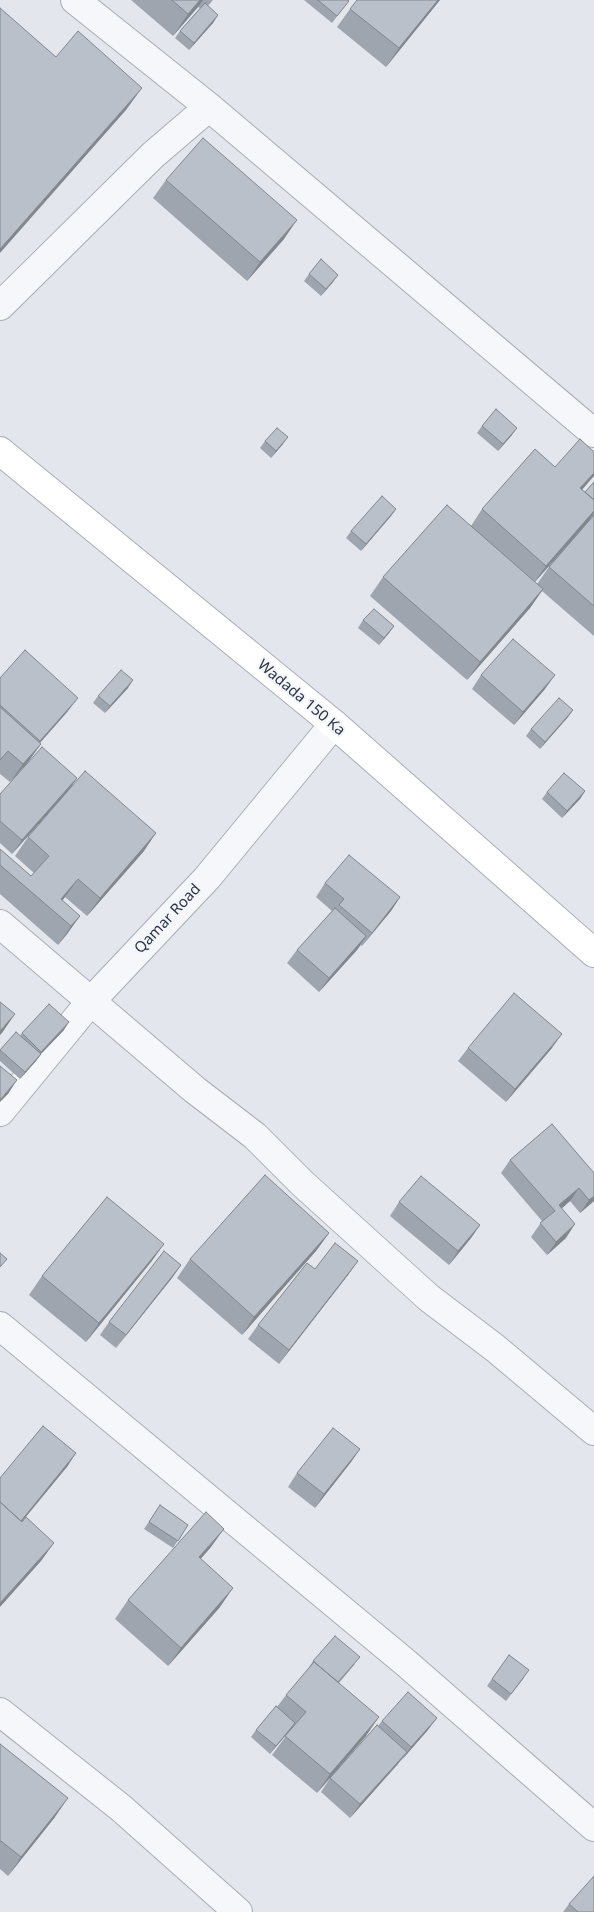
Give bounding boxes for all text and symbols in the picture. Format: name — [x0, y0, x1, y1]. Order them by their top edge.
street label: Wadada 150 Ka — [254, 656, 348, 740]
street label: Qamar Road — [131, 880, 205, 958]

